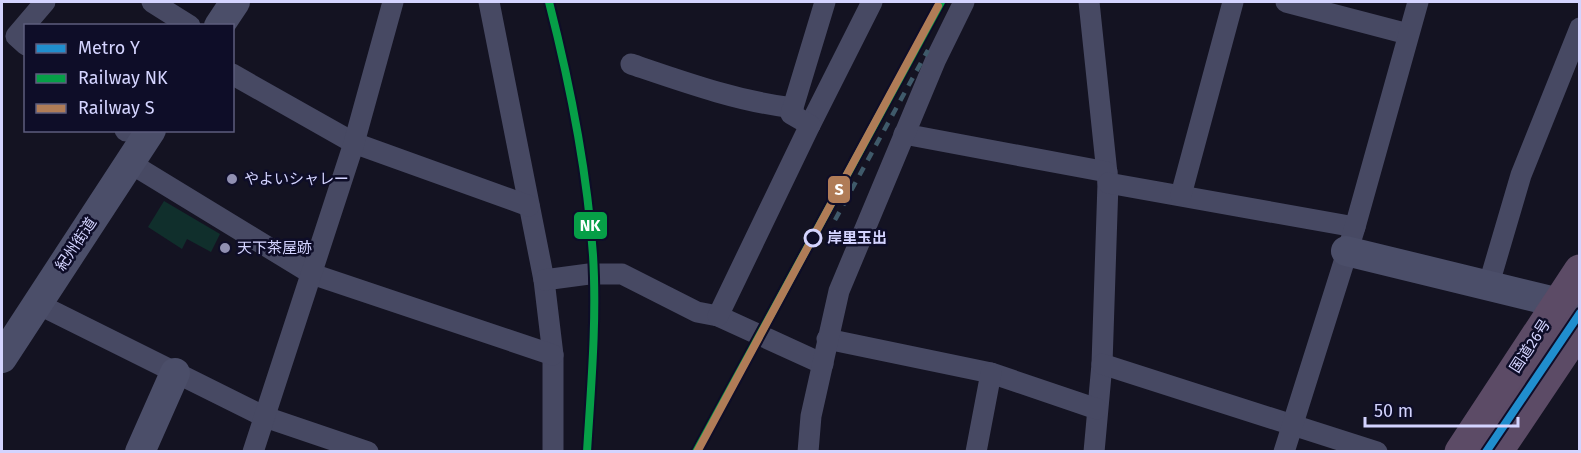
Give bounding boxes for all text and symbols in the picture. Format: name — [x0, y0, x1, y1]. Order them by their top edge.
legend — [24, 24, 234, 132]
text: Metro Y — [78, 37, 140, 59]
text: Railway NK — [78, 67, 168, 89]
text: Railway S — [78, 97, 155, 119]
place label: やよいシャレー — [244, 170, 349, 188]
marker: やよいシャレー — [225, 172, 239, 186]
line badge: S — [827, 175, 851, 204]
text: S — [834, 180, 844, 199]
line badge: NK — [573, 211, 608, 240]
street label: 紀州街道 — [52, 214, 100, 274]
text: NK — [580, 216, 601, 235]
marker: 岸里玉出 — [804, 229, 822, 247]
place label: 岸里玉出 — [827, 229, 887, 247]
place label: 天下茶屋跡 — [237, 239, 312, 257]
marker: 天下茶屋跡 — [218, 241, 232, 255]
street label: 国道26号 — [1506, 316, 1554, 376]
scale bar — [1365, 390, 1518, 428]
text: 50 m — [1374, 400, 1413, 422]

